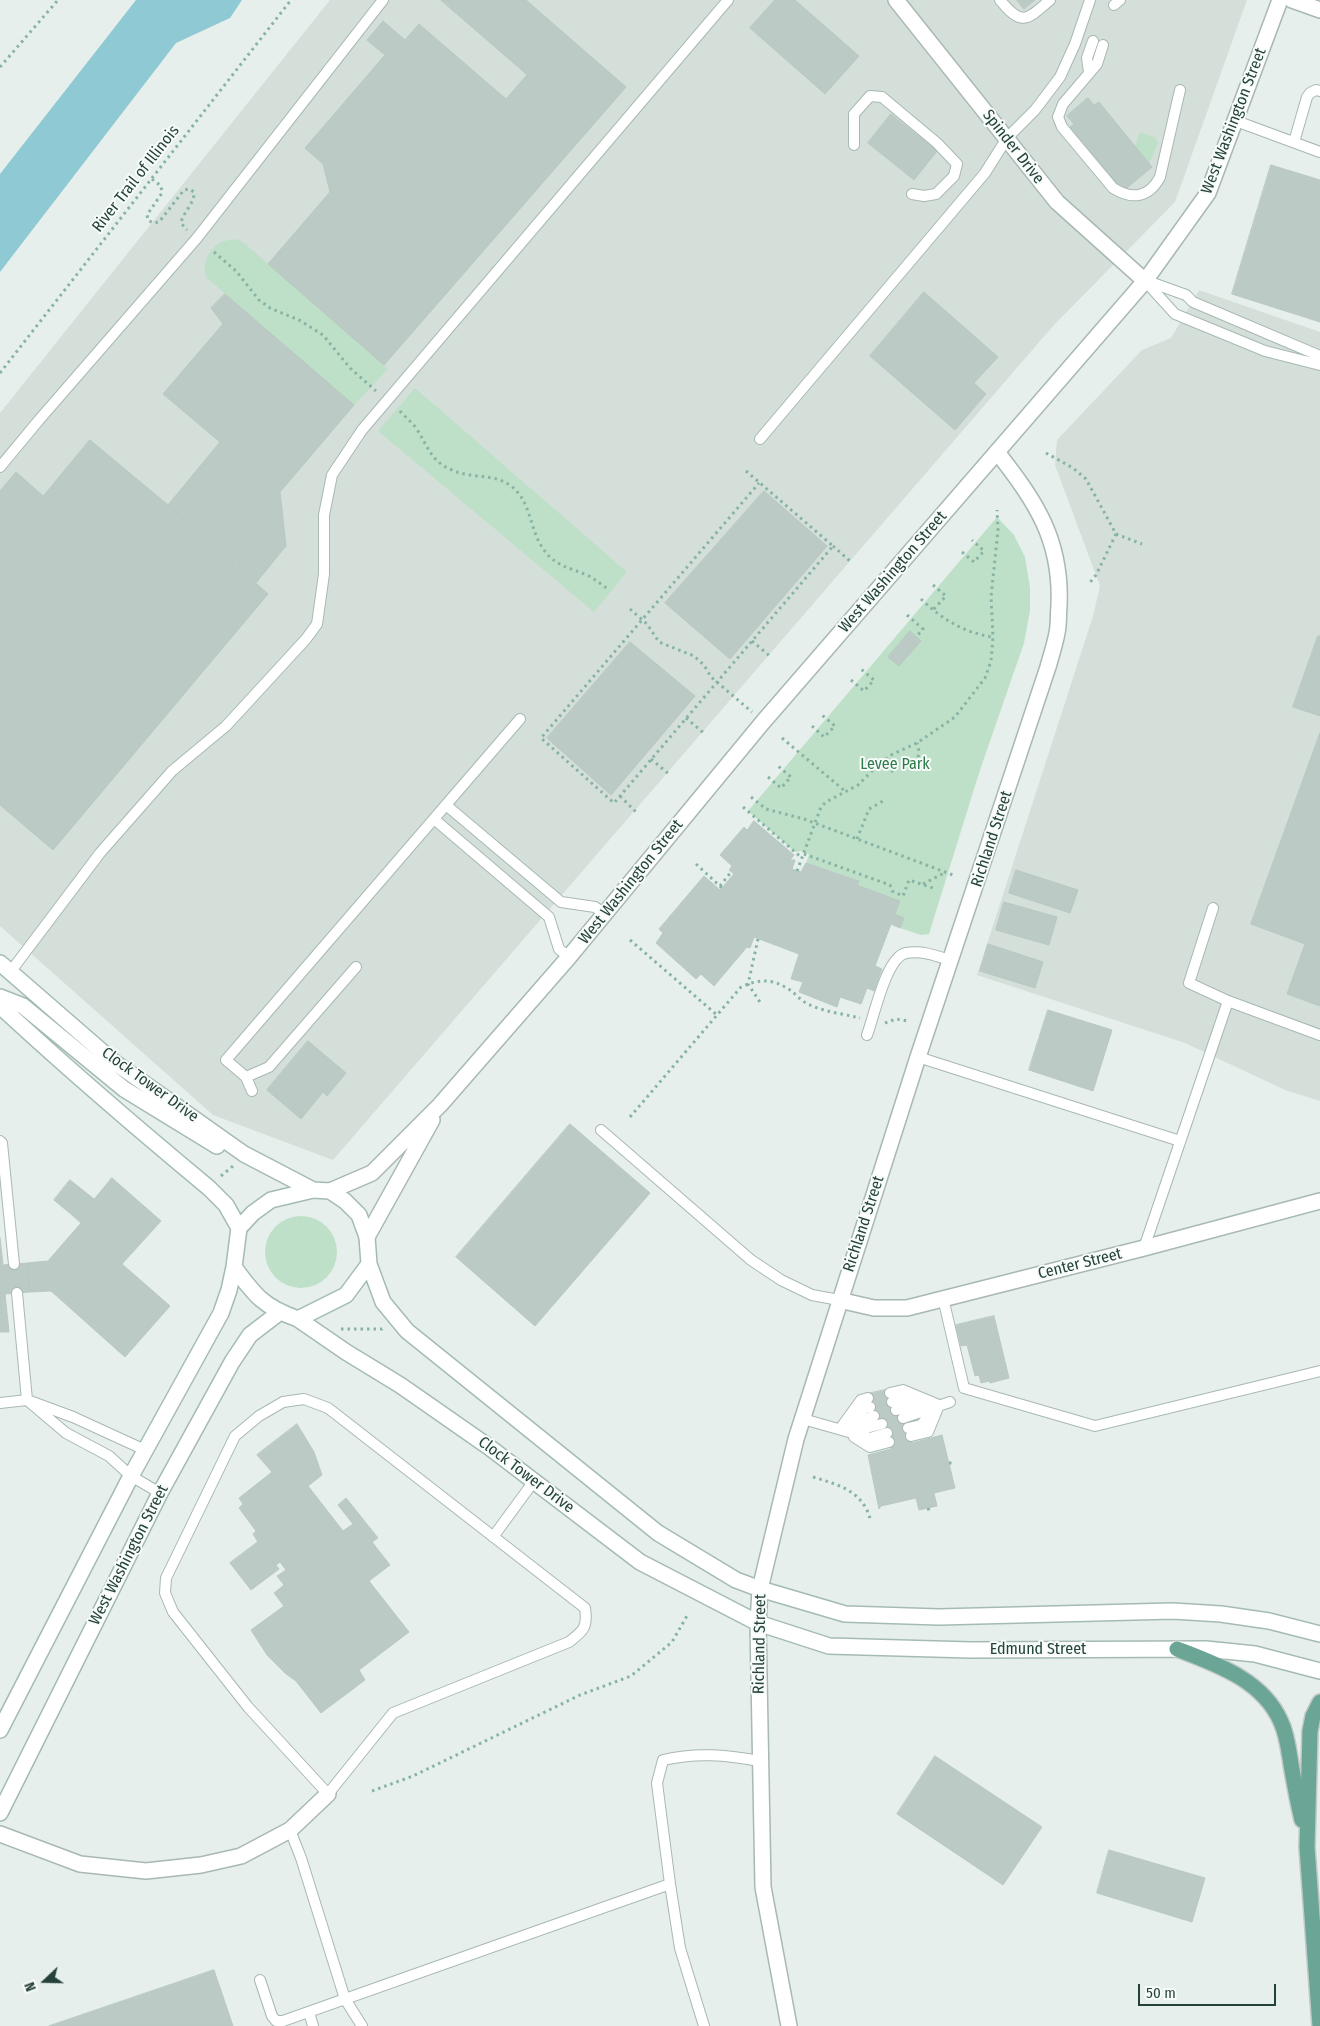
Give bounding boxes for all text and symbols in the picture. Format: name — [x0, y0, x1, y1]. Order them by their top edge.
street label: West Washington Street — [1197, 45, 1271, 197]
street label: Spinder Drive — [978, 106, 1048, 188]
street label: River Trail of Illinois — [88, 122, 184, 236]
street label: West Washington Street — [835, 507, 951, 637]
park label: Levee Park — [860, 755, 930, 775]
street label: Richland Street — [967, 788, 1017, 890]
street label: West Washington Street — [575, 816, 687, 948]
street label: Clock Tower Drive — [98, 1043, 202, 1127]
street label: Richland Street — [839, 1173, 889, 1275]
street label: Center Street — [1036, 1244, 1124, 1284]
street label: Clock Tower Drive — [474, 1433, 578, 1517]
street label: West Washington Street — [85, 1482, 173, 1628]
street label: Richland Street — [750, 1594, 770, 1694]
street label: Edmund Street — [990, 1640, 1086, 1660]
north arrow — [20, 1956, 70, 2006]
scale bar — [1140, 1974, 1278, 2006]
text: N — [21, 1980, 40, 1994]
text: 50 m — [1146, 1984, 1176, 2002]

